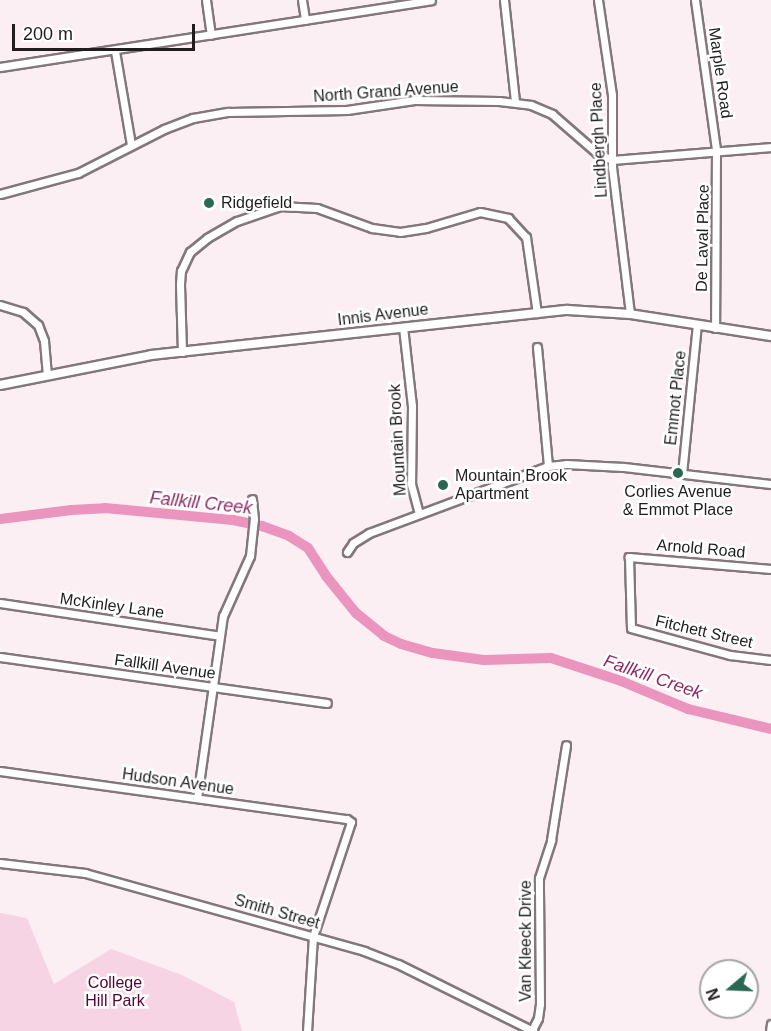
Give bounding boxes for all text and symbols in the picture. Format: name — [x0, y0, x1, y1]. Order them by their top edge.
scale bar — [15, 12, 198, 50]
text: 200 m — [23, 24, 73, 44]
street label: Marple Road — [704, 26, 736, 120]
street label: North Grand Avenue — [312, 77, 460, 107]
street label: Lindbergh Place — [586, 82, 612, 198]
street label: De Laval Place — [692, 184, 714, 292]
place label: Ridgefield — [221, 193, 292, 213]
marker: Ridgefield — [202, 196, 216, 210]
street label: Innis Avenue — [336, 300, 430, 330]
street label: Emmot Place — [661, 350, 691, 446]
street label: Mountain Brook — [385, 384, 411, 496]
place label: Mountain Brook Apartment — [455, 466, 567, 504]
marker: Corlies Avenue & Emmot Place — [671, 466, 685, 480]
marker: Mountain Brook Apartment — [436, 478, 450, 492]
place label: Corlies Avenue & Emmot Place — [623, 482, 733, 520]
water label: Fallkill Creek — [149, 487, 253, 519]
street label: Arnold Road — [656, 536, 746, 562]
street label: McKinley Lane — [59, 589, 165, 623]
street label: Fitchett Street — [653, 611, 755, 653]
street label: Fallkill Avenue — [113, 650, 217, 684]
water label: Fallkill Creek — [601, 650, 705, 704]
street label: Hudson Avenue — [120, 765, 236, 799]
street label: Van Kleeck Drive — [516, 880, 536, 1002]
street label: Smith Street — [232, 891, 322, 933]
north arrow — [699, 959, 759, 1019]
park label: College Hill Park — [85, 973, 145, 1011]
text: N — [703, 986, 723, 1003]

